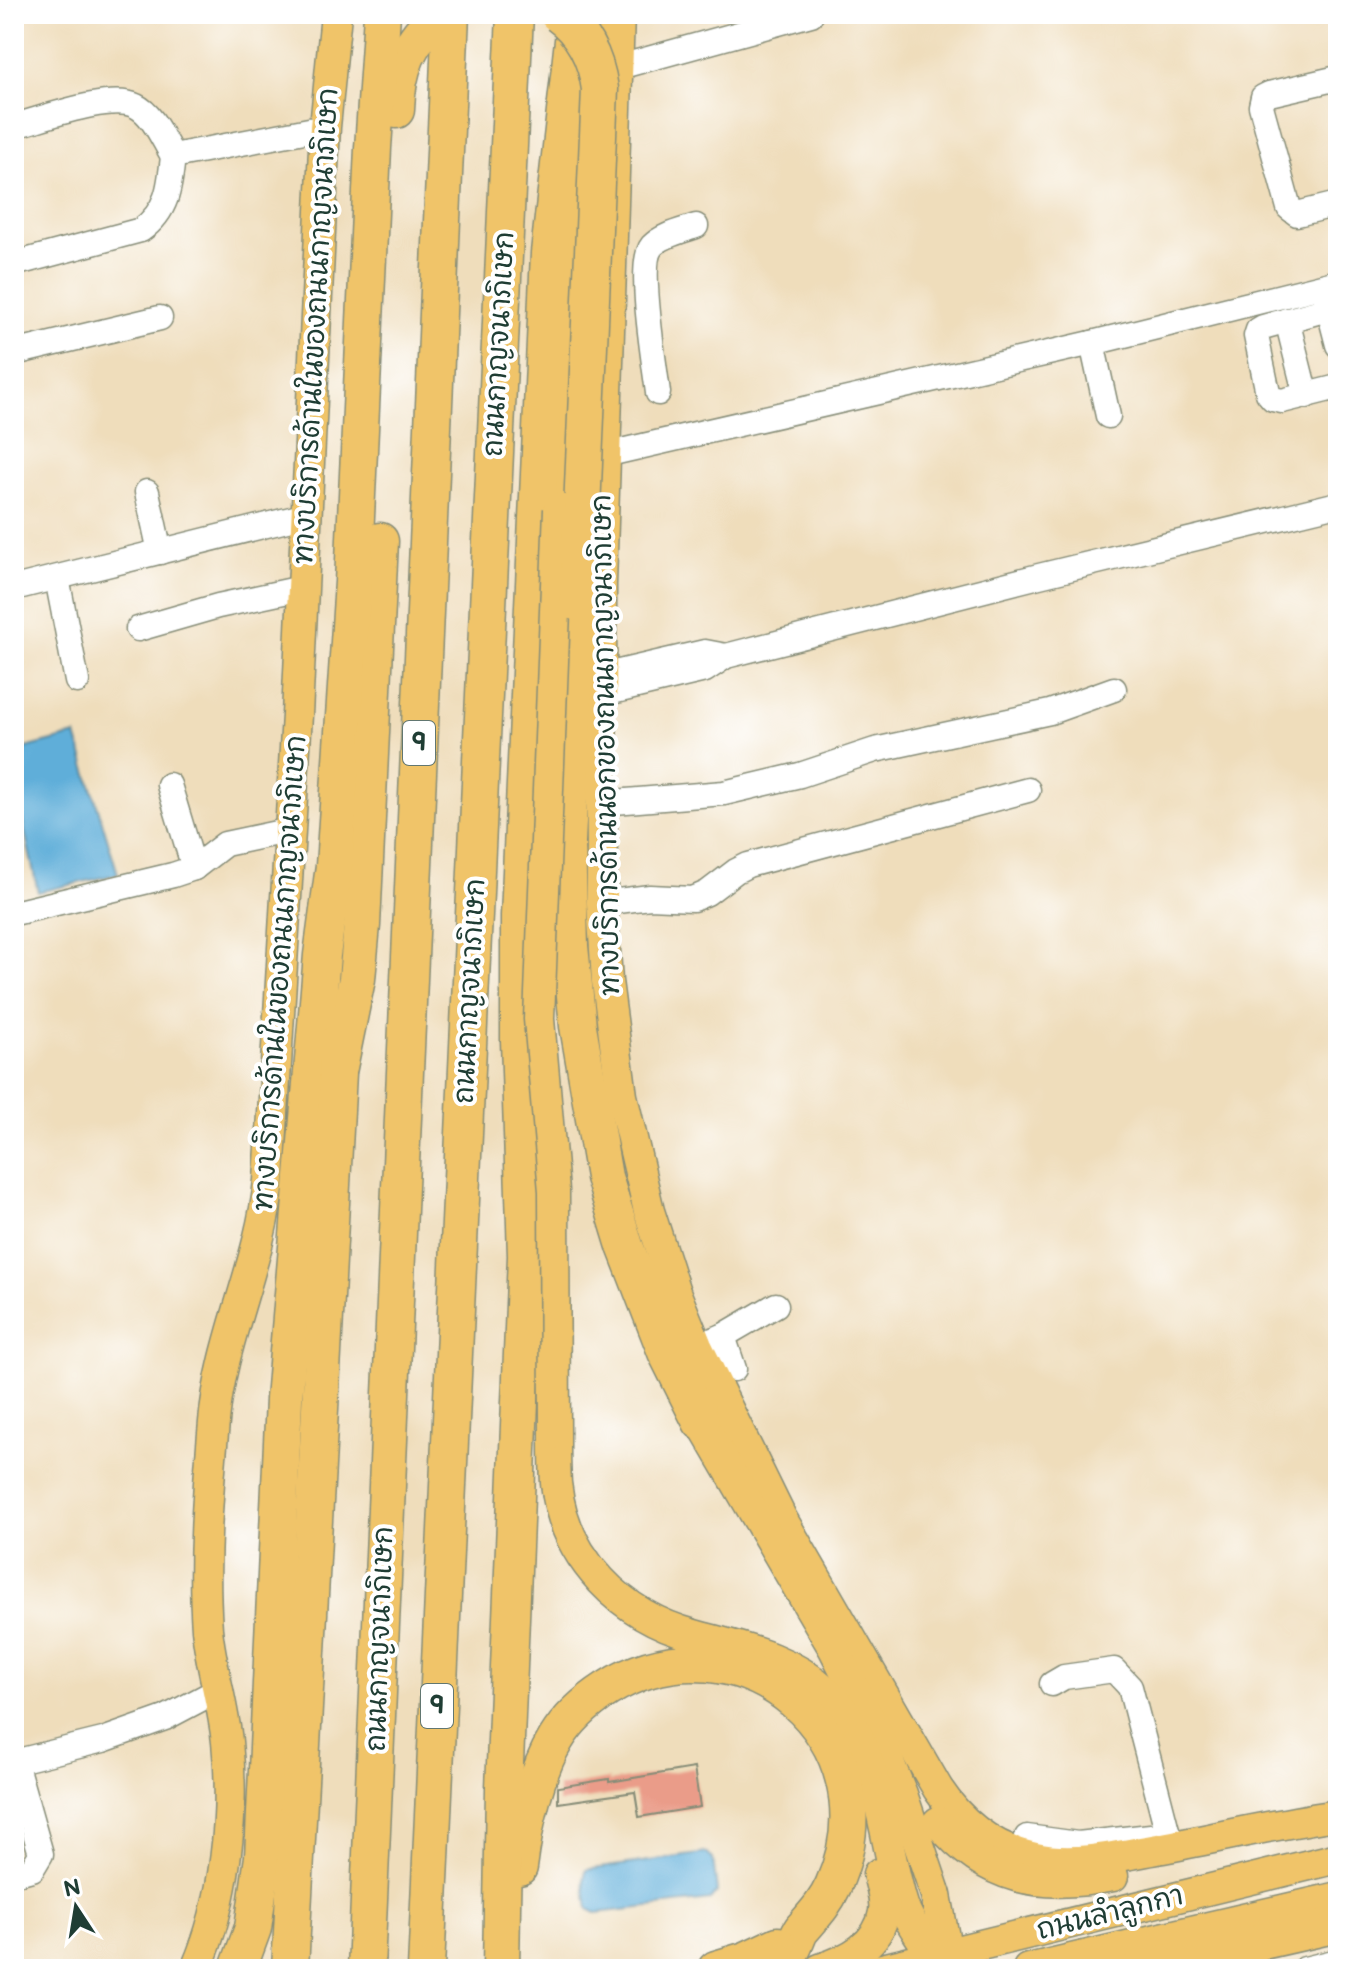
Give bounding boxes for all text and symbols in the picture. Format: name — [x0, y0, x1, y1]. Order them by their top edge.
street label: ทางบริการด้านในของถนนกาญจนาภิเษก — [283, 87, 345, 565]
street label: ถนนกาญจนาภิเษก — [476, 230, 521, 458]
street label: ทางบริการด้านนอกของถนนกาญจนาภิเษก — [582, 494, 627, 996]
road number: 9 — [403, 721, 435, 765]
street label: ทางบริการด้านในของถนนกาญจนาภิเษก — [243, 734, 313, 1212]
street label: ถนนกาญจนาภิเษก — [447, 877, 492, 1105]
street label: ถนนกาญจนาภิเษก — [359, 1526, 400, 1752]
road number: 9 — [421, 1684, 453, 1728]
north arrow — [36, 1867, 116, 1947]
text: N — [61, 1874, 83, 1904]
street label: ถนนลำลูกกา — [1033, 1876, 1187, 1950]

